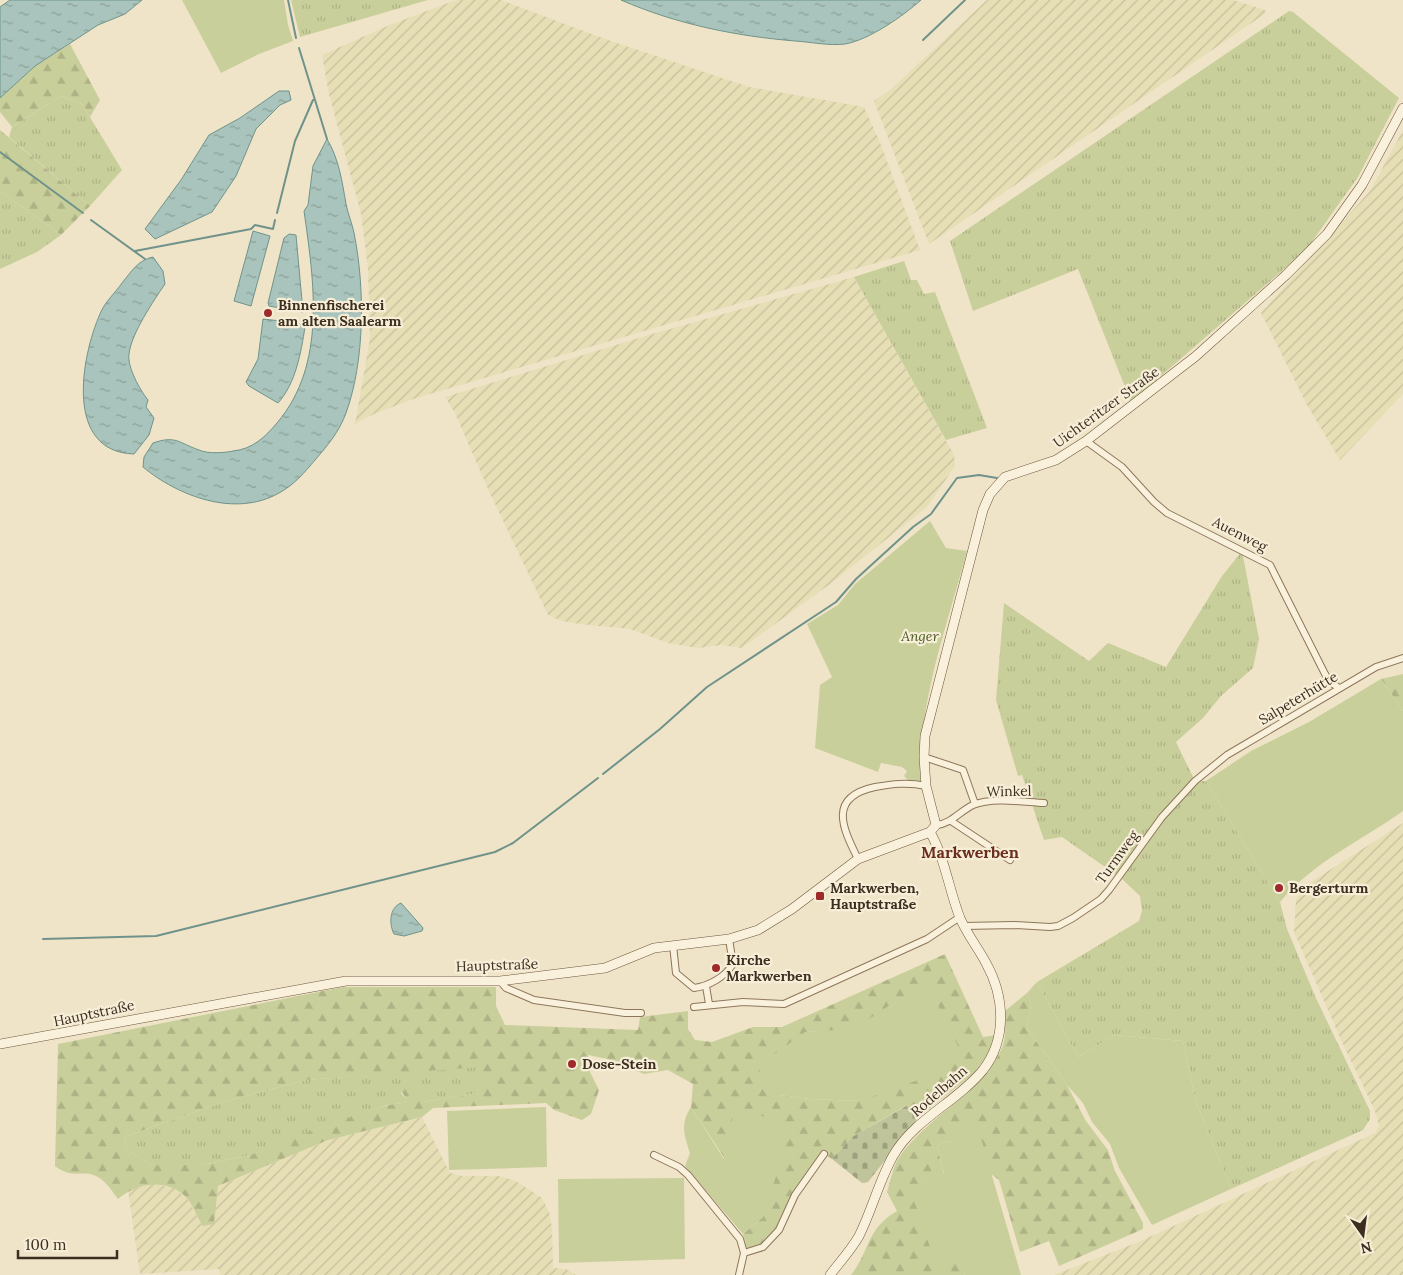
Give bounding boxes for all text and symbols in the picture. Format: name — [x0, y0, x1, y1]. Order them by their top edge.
place label: Binnenfischerei am alten Saalearm — [278, 296, 401, 330]
marker: Binnenfischerei am alten Saalearm — [262, 307, 274, 319]
street label: Uichteritzer Straße — [1049, 362, 1163, 452]
street label: Auenweg — [1209, 512, 1271, 556]
park label: Anger — [900, 627, 939, 645]
street label: Salpeterhütte — [1255, 667, 1341, 729]
street label: Winkel — [986, 782, 1032, 800]
street label: Turmweg — [1091, 826, 1143, 887]
district label: Markwerben — [921, 842, 1019, 862]
place label: Markwerben, Hauptstraße — [830, 879, 919, 913]
place label: Bergerturm — [1289, 879, 1369, 897]
marker: Bergerturm — [1273, 882, 1285, 894]
marker: Markwerben, Hauptstraße — [814, 890, 826, 902]
place label: Kirche Markwerben — [726, 951, 812, 985]
street label: Hauptstraße — [456, 955, 539, 975]
marker: Kirche Markwerben — [710, 962, 722, 974]
street label: Hauptstraße — [52, 996, 137, 1030]
place label: Dose-Stein — [582, 1055, 656, 1073]
marker: Dose-Stein — [566, 1058, 578, 1070]
street label: Rodelbahn — [907, 1061, 971, 1120]
north arrow — [1338, 1210, 1388, 1260]
scale bar — [18, 1228, 116, 1260]
text: 100 m — [25, 1235, 66, 1254]
text: N — [1359, 1238, 1374, 1258]

